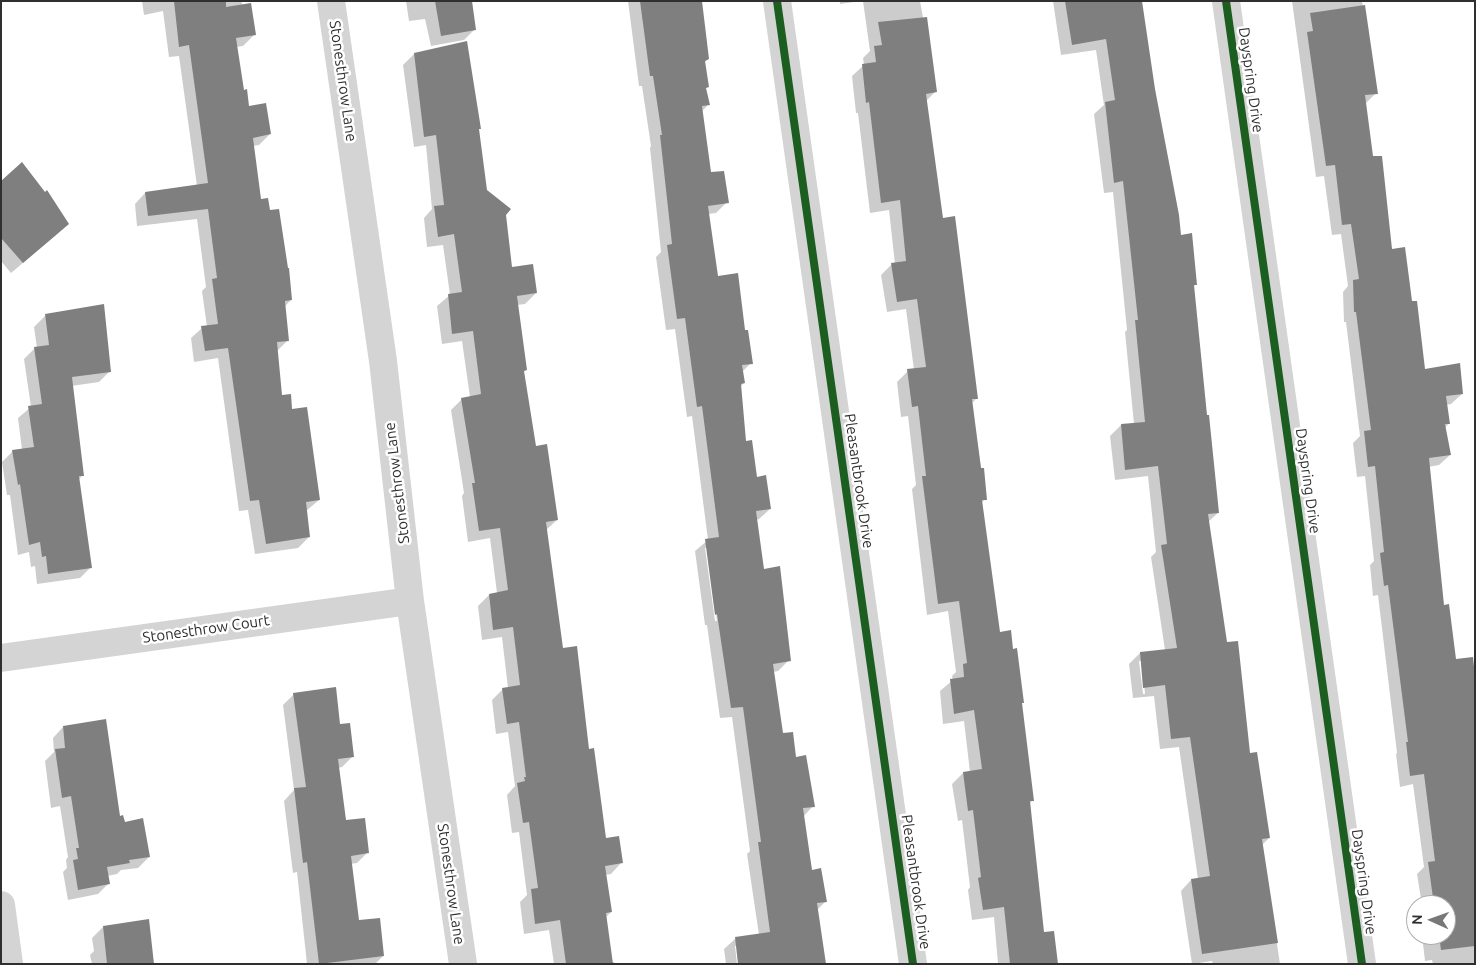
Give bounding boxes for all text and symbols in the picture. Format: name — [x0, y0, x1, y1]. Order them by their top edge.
street label: Stonesthrow Lane — [326, 19, 360, 143]
street label: Dayspring Drive — [1235, 26, 1267, 134]
street label: Pleasantbrook Drive — [841, 412, 877, 550]
street label: Stonesthrow Lane — [381, 421, 413, 545]
street label: Dayspring Drive — [1292, 427, 1324, 535]
street label: Stonesthrow Court — [141, 611, 271, 647]
street label: Pleasantbrook Drive — [898, 813, 934, 951]
street label: Stonesthrow Lane — [434, 822, 468, 946]
street label: Dayspring Drive — [1348, 828, 1380, 936]
north arrow — [1406, 895, 1456, 945]
text: N — [1409, 914, 1425, 925]

